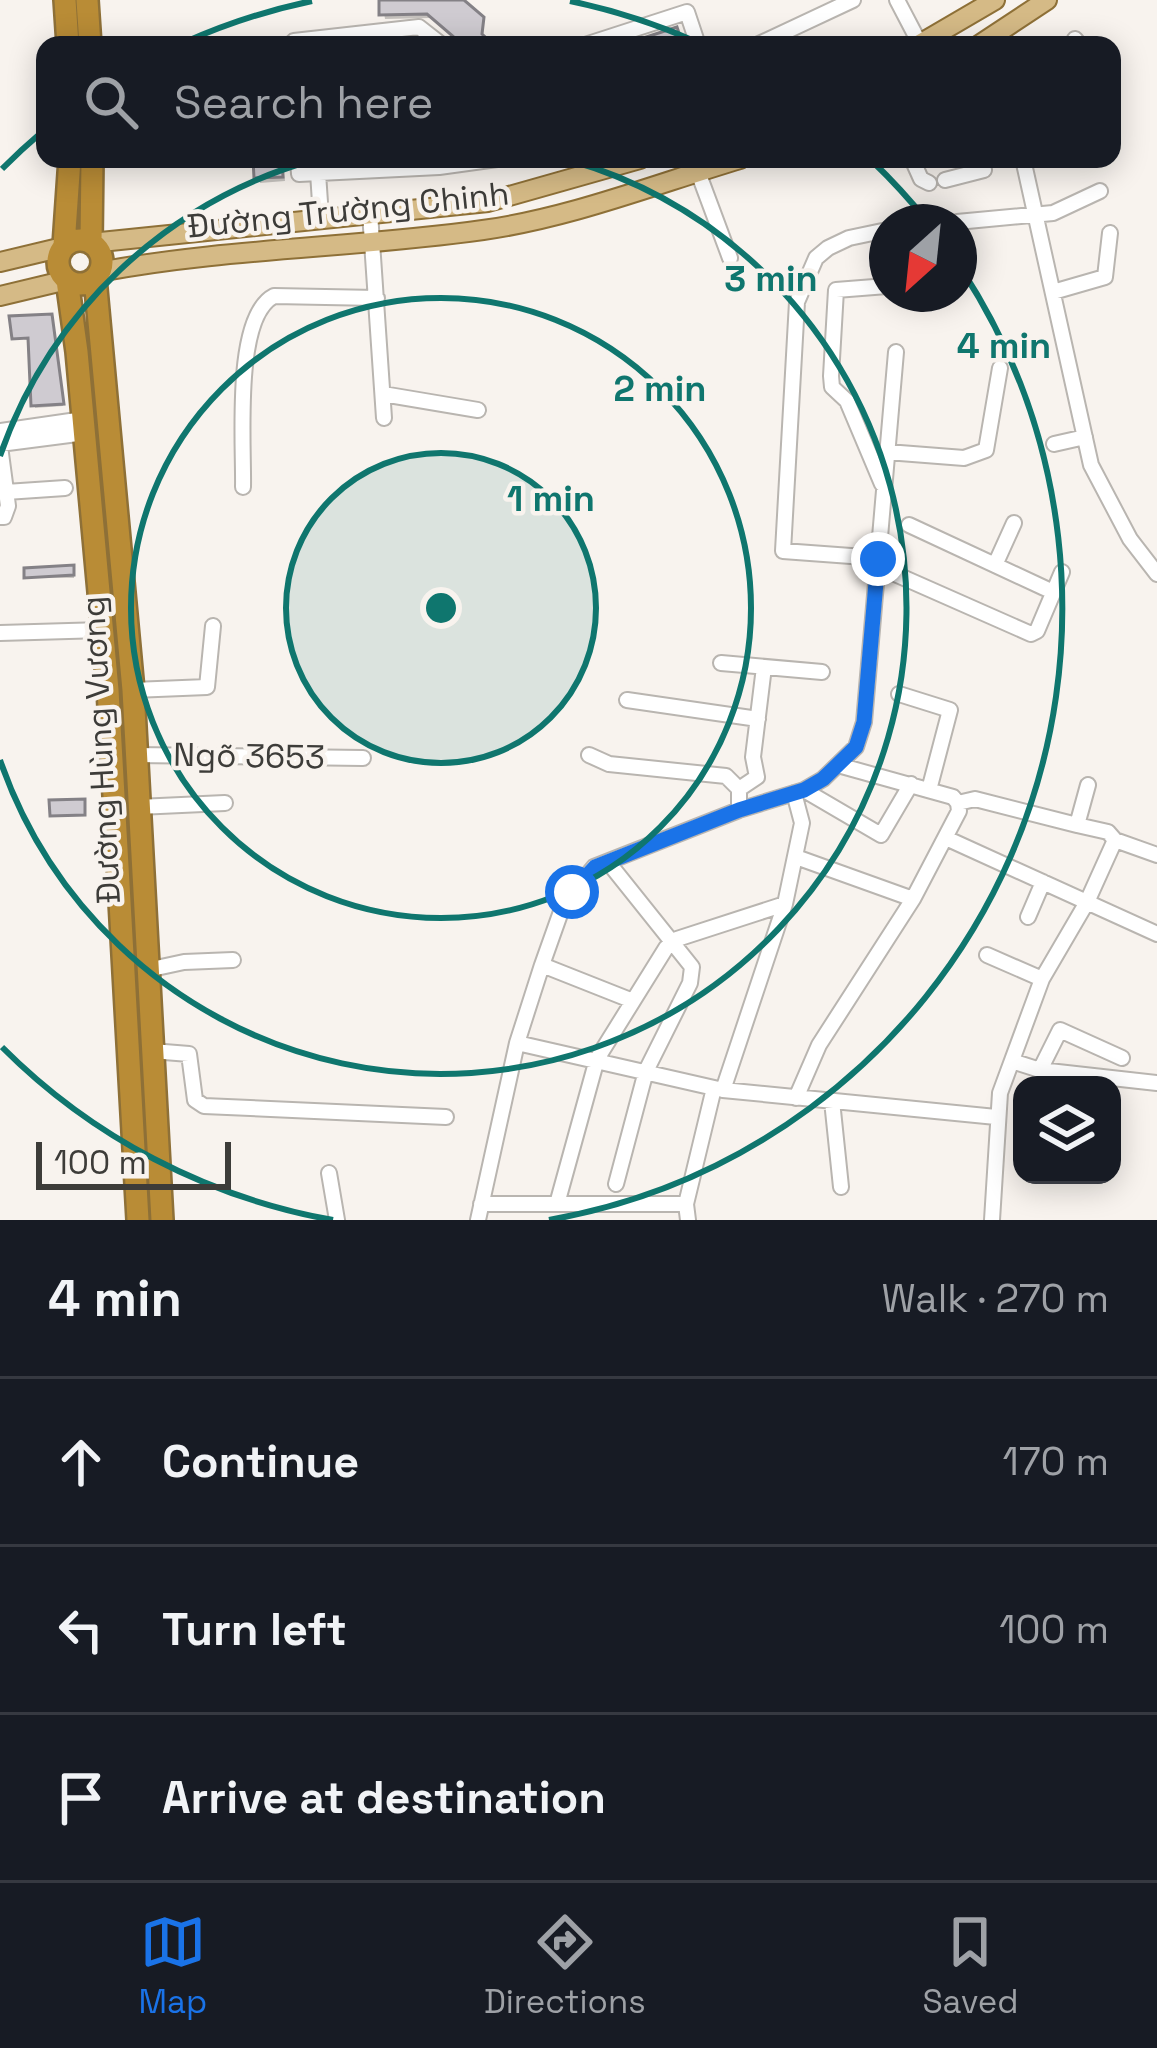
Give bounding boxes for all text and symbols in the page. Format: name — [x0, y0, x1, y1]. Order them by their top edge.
search box — [36, 36, 1121, 168]
icon: search — [78, 69, 144, 135]
text: Search here — [174, 74, 433, 131]
street label: Đường Trường Chinh — [185, 172, 511, 248]
north arrow — [869, 204, 977, 312]
text: 3 min — [724, 256, 818, 302]
text: 4 min — [957, 323, 1051, 369]
text: 2 min — [613, 366, 707, 412]
text: 1 min — [507, 476, 595, 522]
route end — [851, 532, 905, 586]
centre of rings — [420, 587, 462, 629]
street label: Đường Hùng Vương — [72, 595, 130, 905]
street label: Ngõ 3653 — [173, 734, 325, 778]
route start — [545, 865, 599, 919]
map controls — [1013, 1076, 1121, 1184]
button: layers — [1013, 1076, 1121, 1184]
scale bar — [36, 1136, 231, 1189]
text: 100 m — [54, 1142, 147, 1184]
text: 4 min — [48, 1266, 182, 1331]
text: Walk · 270 m — [882, 1274, 1109, 1323]
icon: ahead — [48, 1429, 114, 1495]
text: Continue — [162, 1433, 359, 1490]
text: 170 m — [1002, 1437, 1109, 1486]
icon: left — [48, 1597, 114, 1663]
text: Turn left — [162, 1601, 347, 1658]
text: 100 m — [999, 1605, 1109, 1654]
icon: arrive — [48, 1765, 114, 1831]
text: Arrive at destination — [162, 1769, 606, 1826]
tab: Map — [138, 1909, 207, 2023]
tab: Directions — [484, 1909, 646, 2023]
tab: Saved — [922, 1909, 1019, 2023]

